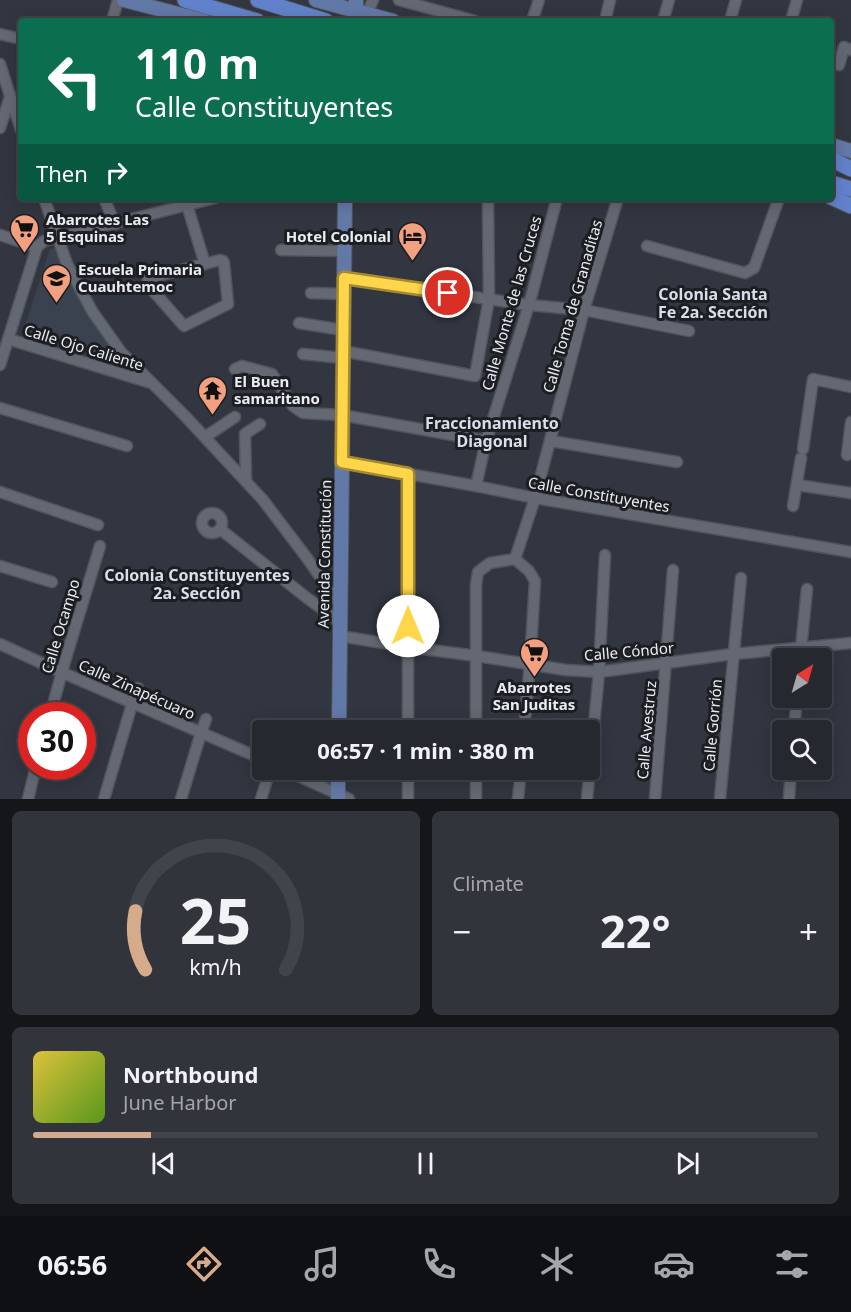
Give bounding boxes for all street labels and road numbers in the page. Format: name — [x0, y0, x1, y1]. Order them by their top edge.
street label: Calle Monte de las Cruces — [477, 214, 545, 392]
street label: Calle Toma de Granaditas — [538, 217, 606, 395]
street label: Calle Ojo Caliente — [22, 319, 146, 375]
street label: Calle Constituyentes — [527, 472, 671, 516]
street label: Avenida Constitución — [313, 479, 335, 629]
street label: Calle Ocampo — [36, 576, 84, 676]
street label: Calle Cóndor — [583, 637, 675, 665]
street label: Calle Zinapécuaro — [76, 654, 198, 724]
street label: Calle Gorrión — [698, 678, 726, 772]
street label: Calle Avestruz — [632, 680, 660, 780]

